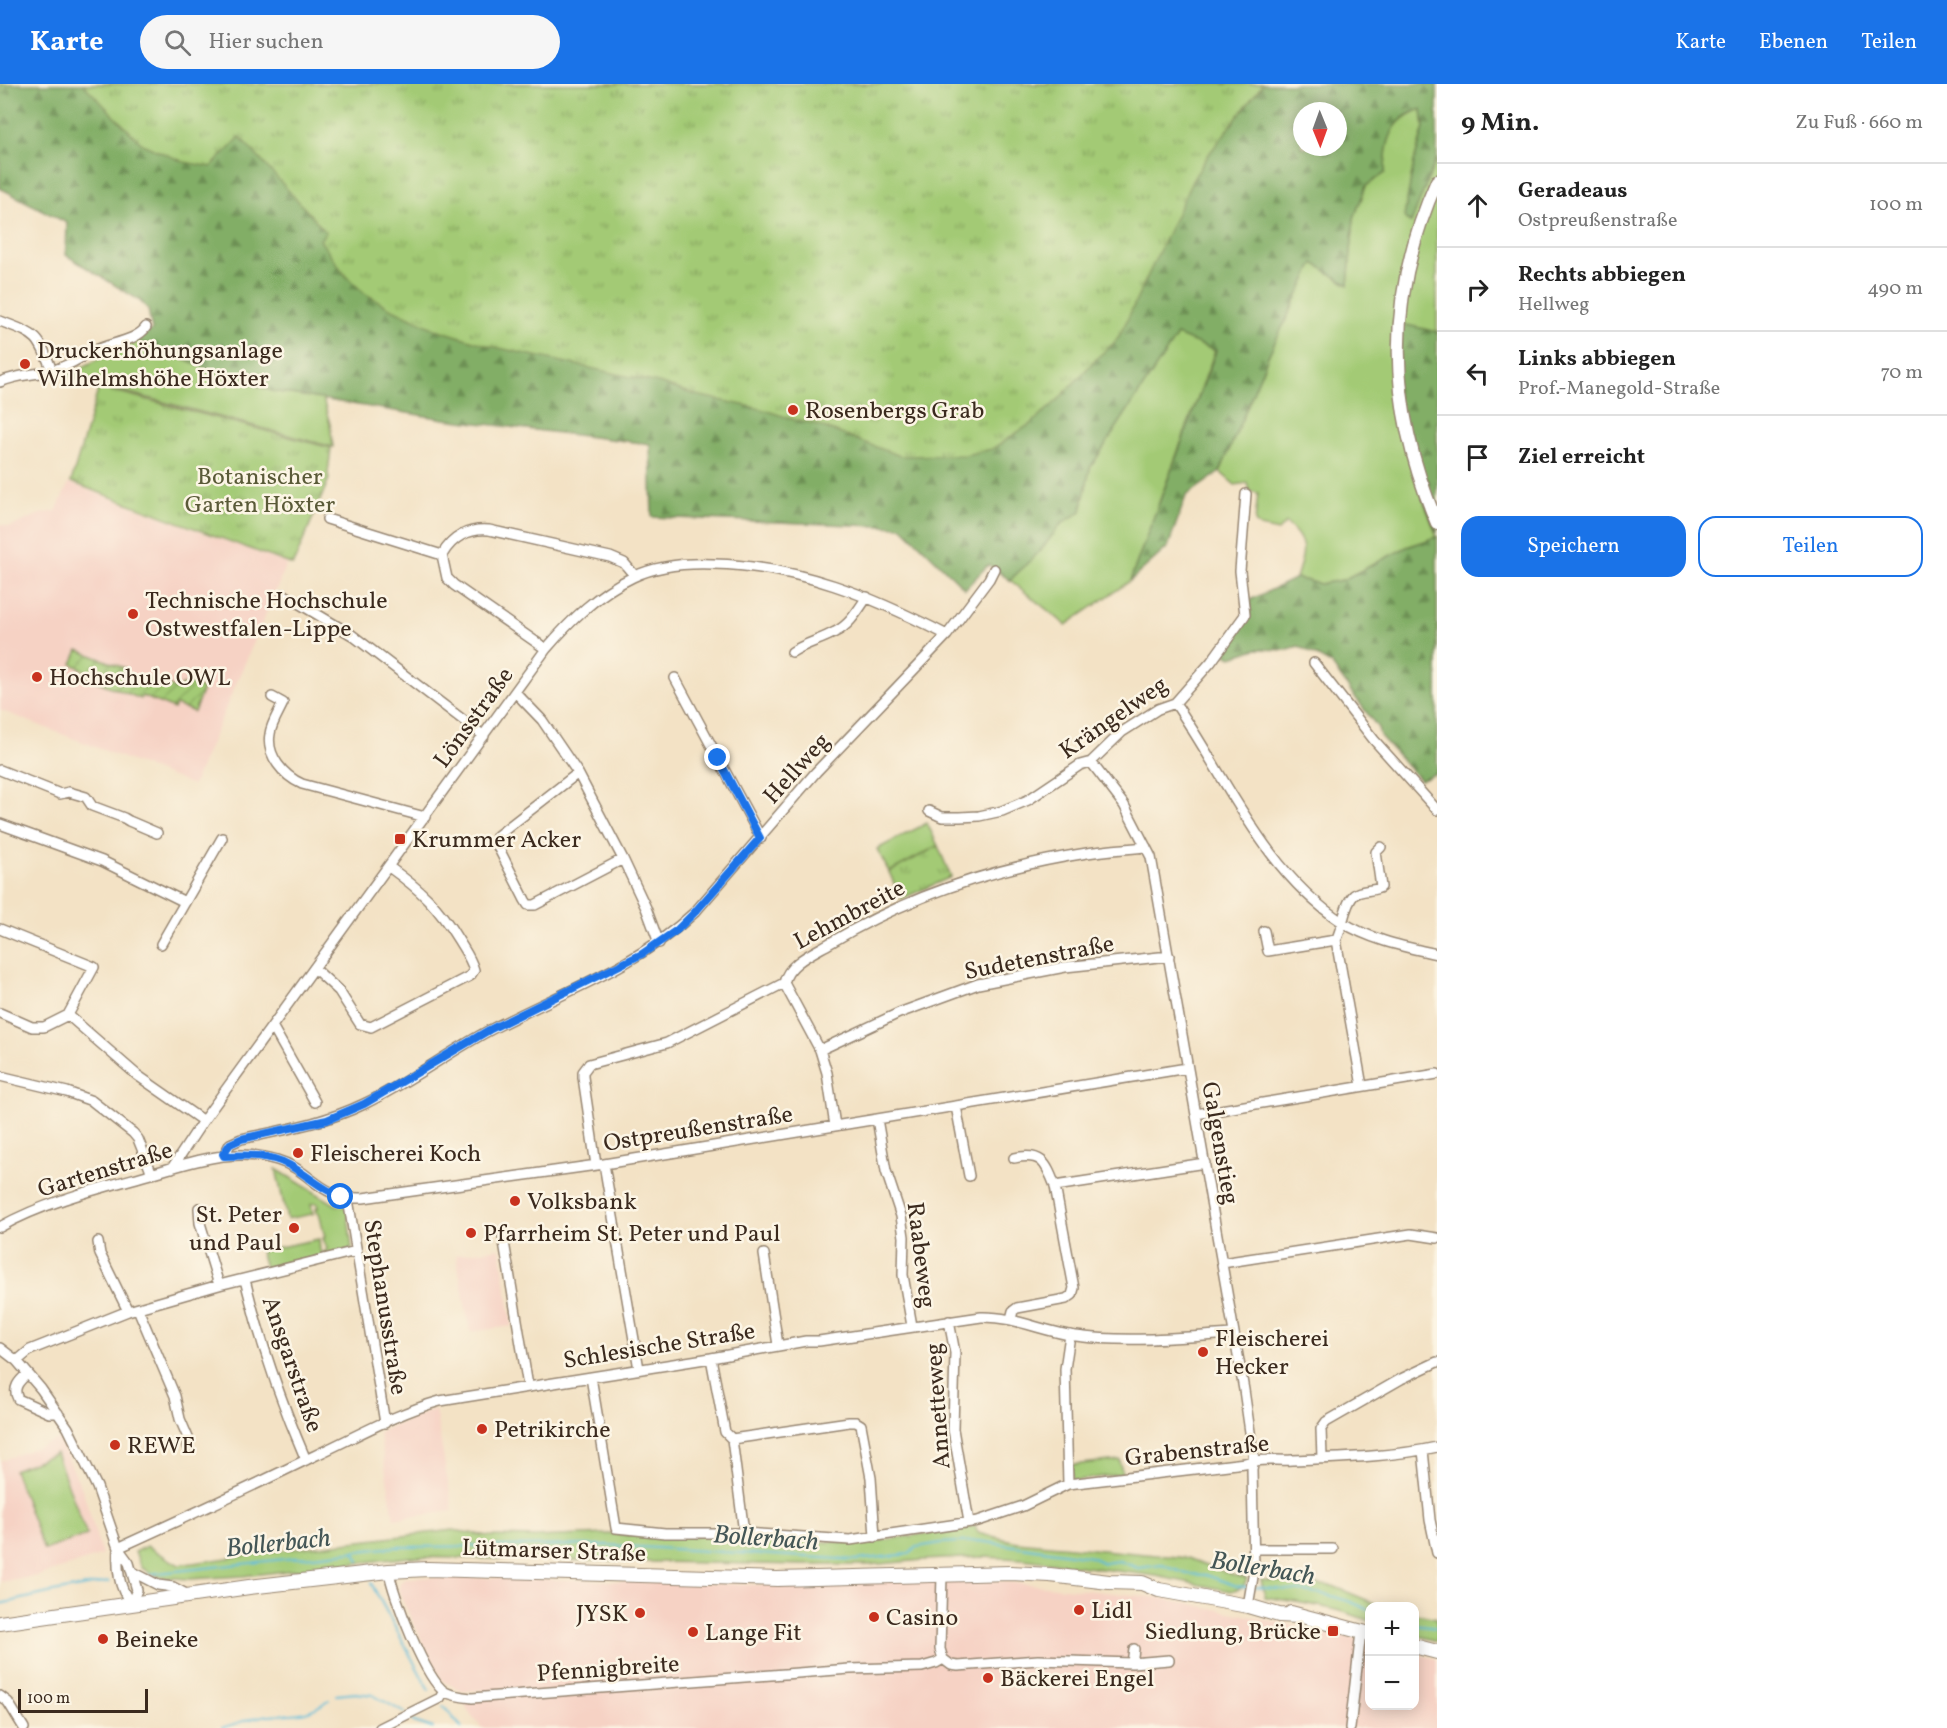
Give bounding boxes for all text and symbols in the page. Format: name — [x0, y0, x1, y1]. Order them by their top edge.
search box — [140, 15, 560, 69]
text: Karte — [30, 23, 104, 62]
icon: search — [161, 26, 194, 59]
text: Hier suchen — [209, 27, 324, 58]
text: Karte — [1675, 28, 1726, 57]
text: Ebenen — [1759, 28, 1828, 57]
text: Teilen — [1861, 28, 1917, 57]
north arrow — [1293, 102, 1347, 156]
text: 9 Min. — [1461, 105, 1539, 141]
text: Zu Fuß · 660 m — [1795, 109, 1923, 137]
text: Geradeaus — [1518, 176, 1628, 207]
icon: ahead — [1461, 189, 1494, 222]
text: 100 m — [1869, 191, 1923, 219]
text: Ostpreußenstraße — [1518, 207, 1678, 235]
text: Rechts abbiegen — [1518, 260, 1686, 291]
icon: right — [1461, 273, 1494, 306]
text: 490 m — [1867, 275, 1923, 303]
text: Hellweg — [1518, 291, 1589, 319]
place label: Druckerhöhungsanlage Wilhelmshöhe Höxter — [37, 335, 283, 397]
text: Links abbiegen — [1518, 344, 1676, 375]
marker: Druckerhöhungsanlage Wilhelmshöhe Höxter — [18, 357, 32, 371]
icon: left — [1461, 357, 1494, 390]
text: 70 m — [1880, 359, 1923, 387]
text: Prof.-Manegold-Straße — [1518, 375, 1720, 403]
place label: Rosenbergs Grab — [805, 395, 984, 429]
marker: Rosenbergs Grab — [786, 403, 800, 417]
icon: arrive — [1461, 441, 1494, 474]
text: Ziel erreicht — [1518, 442, 1645, 473]
park label: Botanischer Garten Höxter — [185, 461, 335, 523]
button: Speichern — [1461, 516, 1686, 577]
button: Teilen — [1698, 516, 1923, 577]
place label: Technische Hochschule Ostwestfalen-Lippe — [145, 585, 388, 647]
marker: Technische Hochschule Ostwestfalen-Lippe — [126, 607, 140, 621]
street label: Lönsstraße — [426, 661, 523, 776]
place label: Hochschule OWL — [49, 662, 231, 696]
street label: Krängelweg — [1053, 669, 1175, 769]
marker: Hochschule OWL — [30, 670, 44, 684]
street label: Hellweg — [756, 726, 839, 813]
route end — [704, 744, 730, 770]
place label: Krummer Acker — [412, 824, 581, 858]
marker: Krummer Acker — [393, 832, 407, 846]
street label: Lehmbreite — [788, 872, 912, 959]
street label: Sudetenstraße — [962, 928, 1117, 990]
street label: Galgenstieg — [1192, 1079, 1247, 1207]
street label: Ostpreußenstraße — [601, 1098, 796, 1162]
street label: Gartenstraße — [34, 1134, 177, 1208]
place label: Fleischerei Koch — [310, 1138, 481, 1172]
marker: Fleischerei Koch — [291, 1146, 305, 1160]
route start — [327, 1183, 353, 1209]
place label: Volksbank — [527, 1186, 637, 1220]
marker: Volksbank — [508, 1194, 522, 1208]
place label: St. Peter und Paul — [189, 1199, 282, 1261]
street label: Raabeweg — [897, 1200, 943, 1310]
street label: Stephanusstraße — [353, 1217, 415, 1397]
place label: Pfarrheim St. Peter und Paul — [483, 1218, 780, 1252]
marker: St. Peter und Paul — [287, 1221, 301, 1235]
marker: Pfarrheim St. Peter und Paul — [464, 1226, 478, 1240]
street label: Ansgarstraße — [252, 1292, 330, 1437]
street label: Schlesische Straße — [561, 1315, 758, 1379]
place label: Fleischerei Hecker — [1215, 1323, 1329, 1385]
street label: Annetteweg — [918, 1342, 960, 1470]
marker: Fleischerei Hecker — [1196, 1345, 1210, 1359]
place label: Petrikirche — [494, 1414, 611, 1448]
marker: Petrikirche — [475, 1422, 489, 1436]
street label: Grabenstraße — [1123, 1428, 1271, 1476]
place label: REWE — [127, 1430, 196, 1464]
marker: REWE — [108, 1438, 122, 1452]
water label: Bollerbach — [712, 1517, 820, 1561]
water label: Bollerbach — [224, 1521, 333, 1567]
street label: Lütmarser Straße — [461, 1532, 647, 1572]
water label: Bollerbach — [1208, 1543, 1318, 1595]
place label: Lidl — [1091, 1595, 1132, 1629]
place label: JYSK — [576, 1598, 628, 1632]
place label: Casino — [886, 1602, 958, 1636]
map controls — [1365, 1602, 1419, 1710]
button: + — [1365, 1602, 1419, 1656]
marker: Lidl — [1072, 1603, 1086, 1617]
marker: JYSK — [633, 1606, 647, 1620]
marker: Casino — [867, 1610, 881, 1624]
place label: Siedlung, Brücke — [1145, 1616, 1321, 1650]
place label: Lange Fit — [705, 1617, 802, 1651]
place label: Beineke — [115, 1624, 198, 1658]
marker: Siedlung, Brücke — [1326, 1624, 1340, 1638]
marker: Lange Fit — [686, 1625, 700, 1639]
marker: Beineke — [96, 1632, 110, 1646]
street label: Pfennigbreite — [536, 1648, 681, 1692]
button: − — [1365, 1656, 1419, 1710]
place label: Bäckerei Engel — [1000, 1663, 1154, 1697]
marker: Bäckerei Engel — [981, 1671, 995, 1685]
scale bar — [18, 1686, 148, 1714]
text: 100 m — [27, 1688, 70, 1710]

